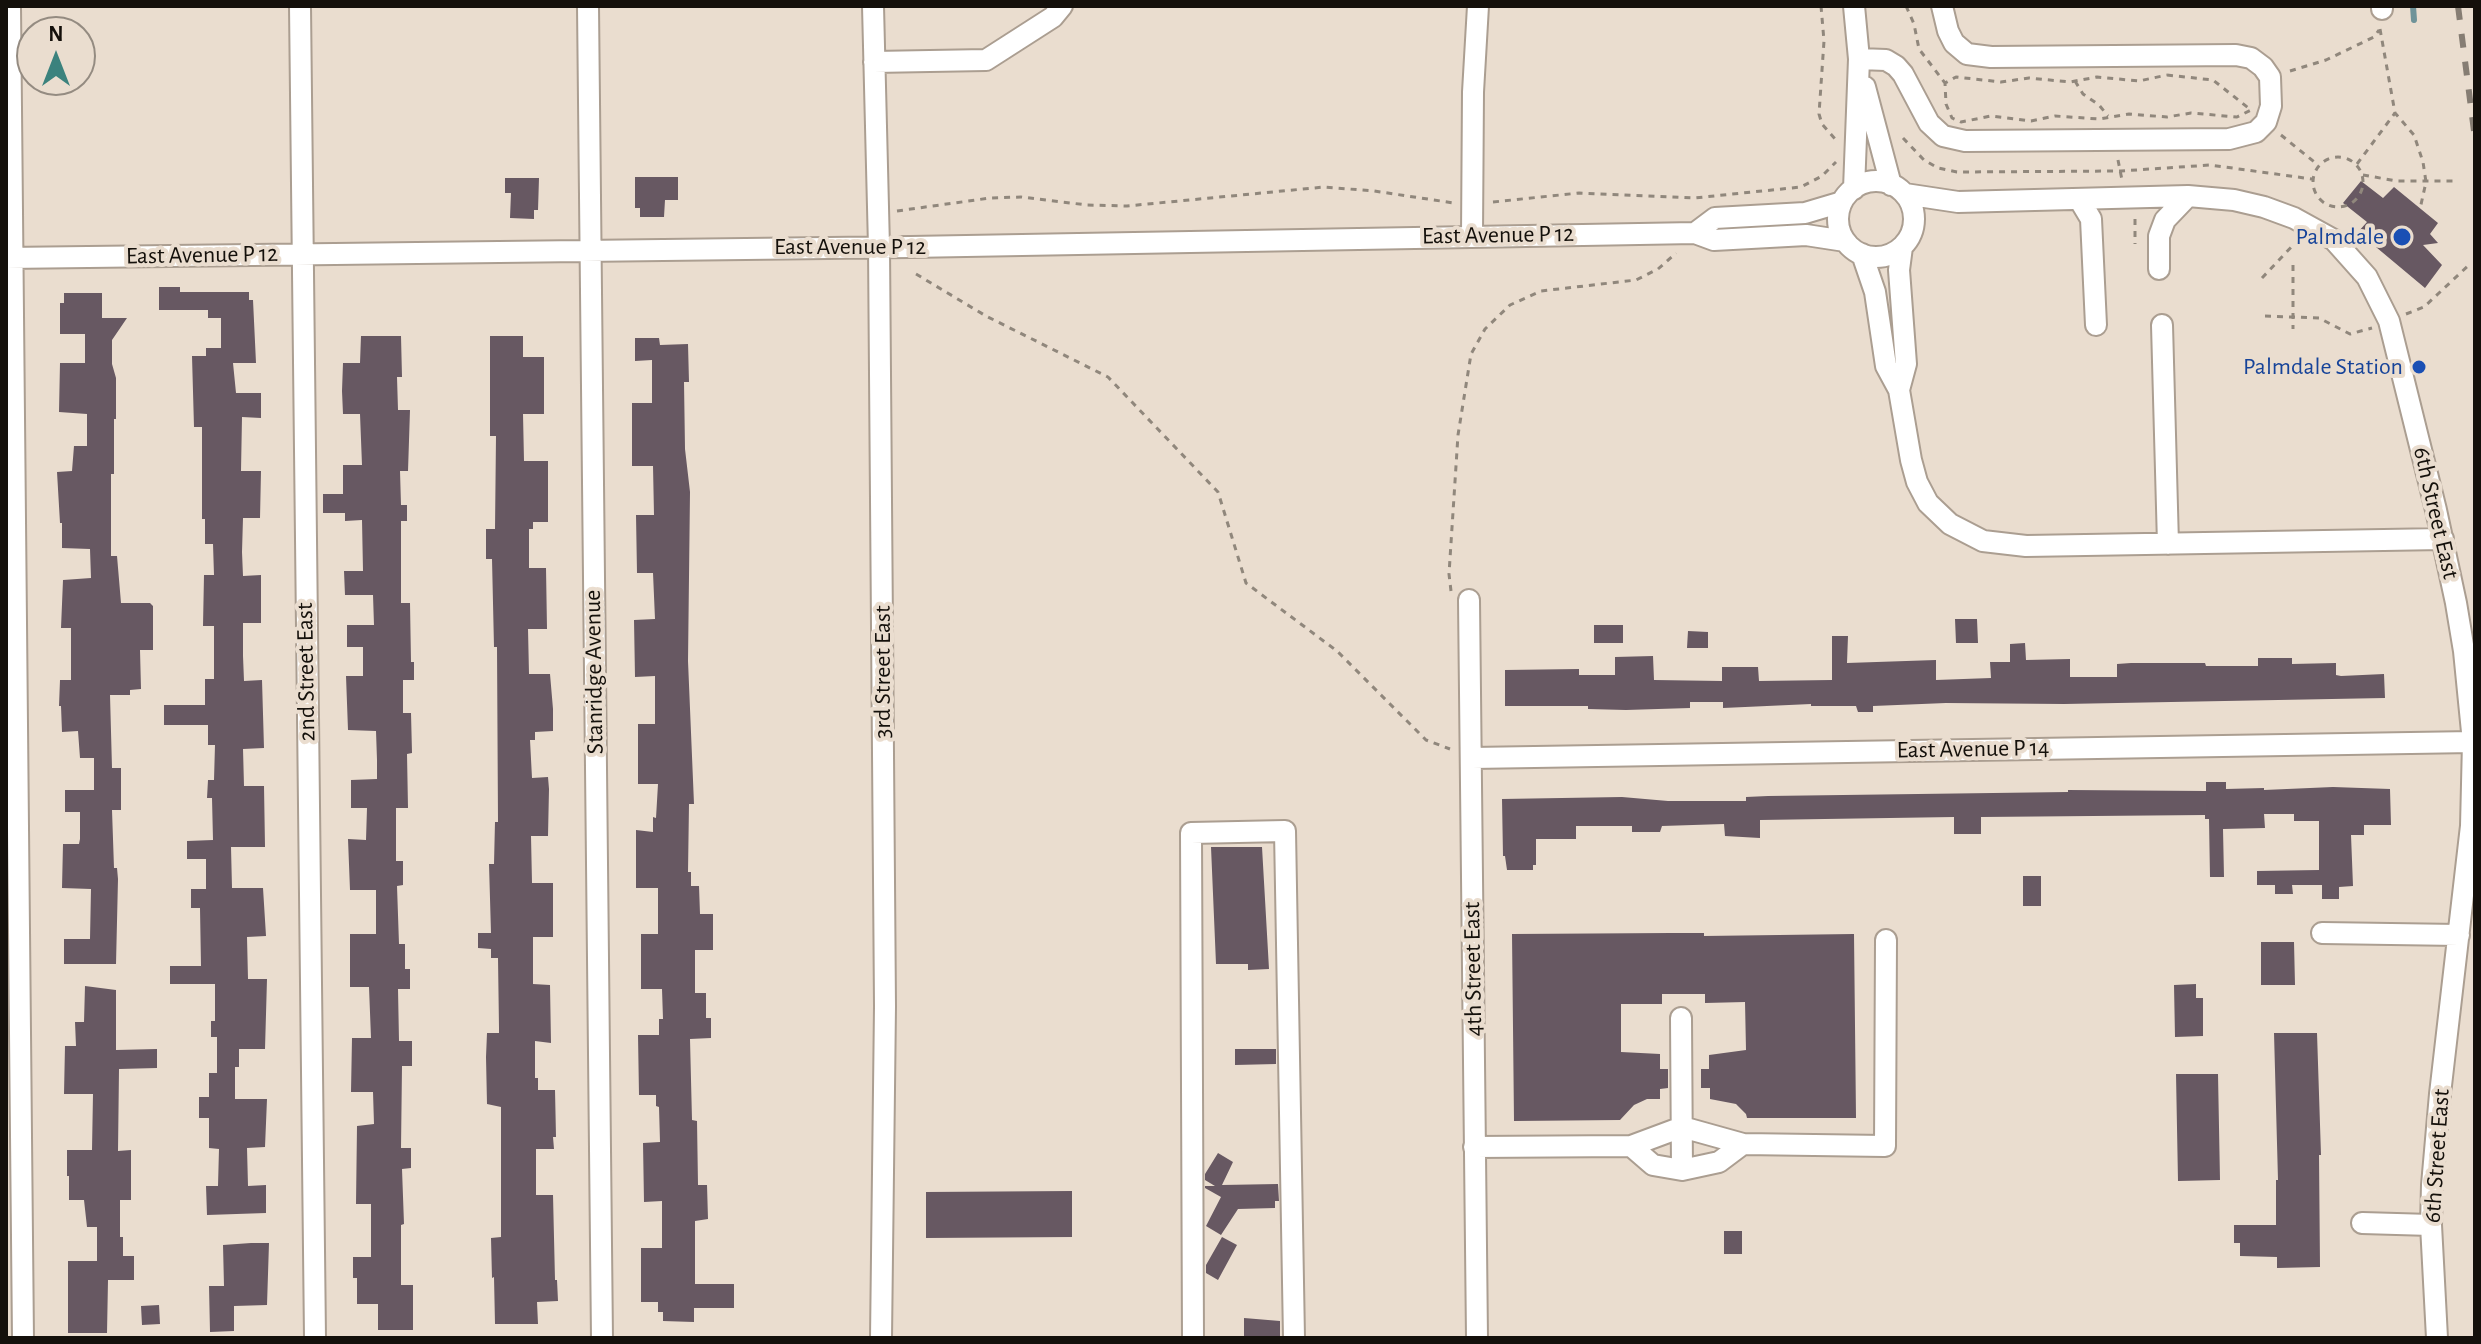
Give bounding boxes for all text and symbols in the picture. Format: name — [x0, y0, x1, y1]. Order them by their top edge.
north arrow — [16, 16, 96, 96]
text: N — [48, 23, 64, 45]
street label: East Avenue P 12 — [1422, 219, 1574, 251]
place label: Palmdale — [2295, 223, 2384, 251]
marker: Palmdale — [2391, 226, 2413, 248]
street label: East Avenue P 12 — [774, 233, 926, 261]
street label: East Avenue P 12 — [126, 239, 278, 271]
place label: Palmdale Station — [2243, 353, 2403, 381]
marker: Palmdale Station — [2410, 358, 2428, 376]
street label: 6th Street East — [2407, 444, 2465, 582]
street label: Stanridge Avenue — [578, 589, 610, 755]
street label: 2nd Street East — [290, 602, 322, 742]
street label: 3rd Street East — [869, 605, 897, 739]
street label: East Avenue P 14 — [1896, 733, 2050, 765]
street label: 4th Street East — [1457, 901, 1489, 1037]
street label: 6th Street East — [2418, 1088, 2456, 1224]

